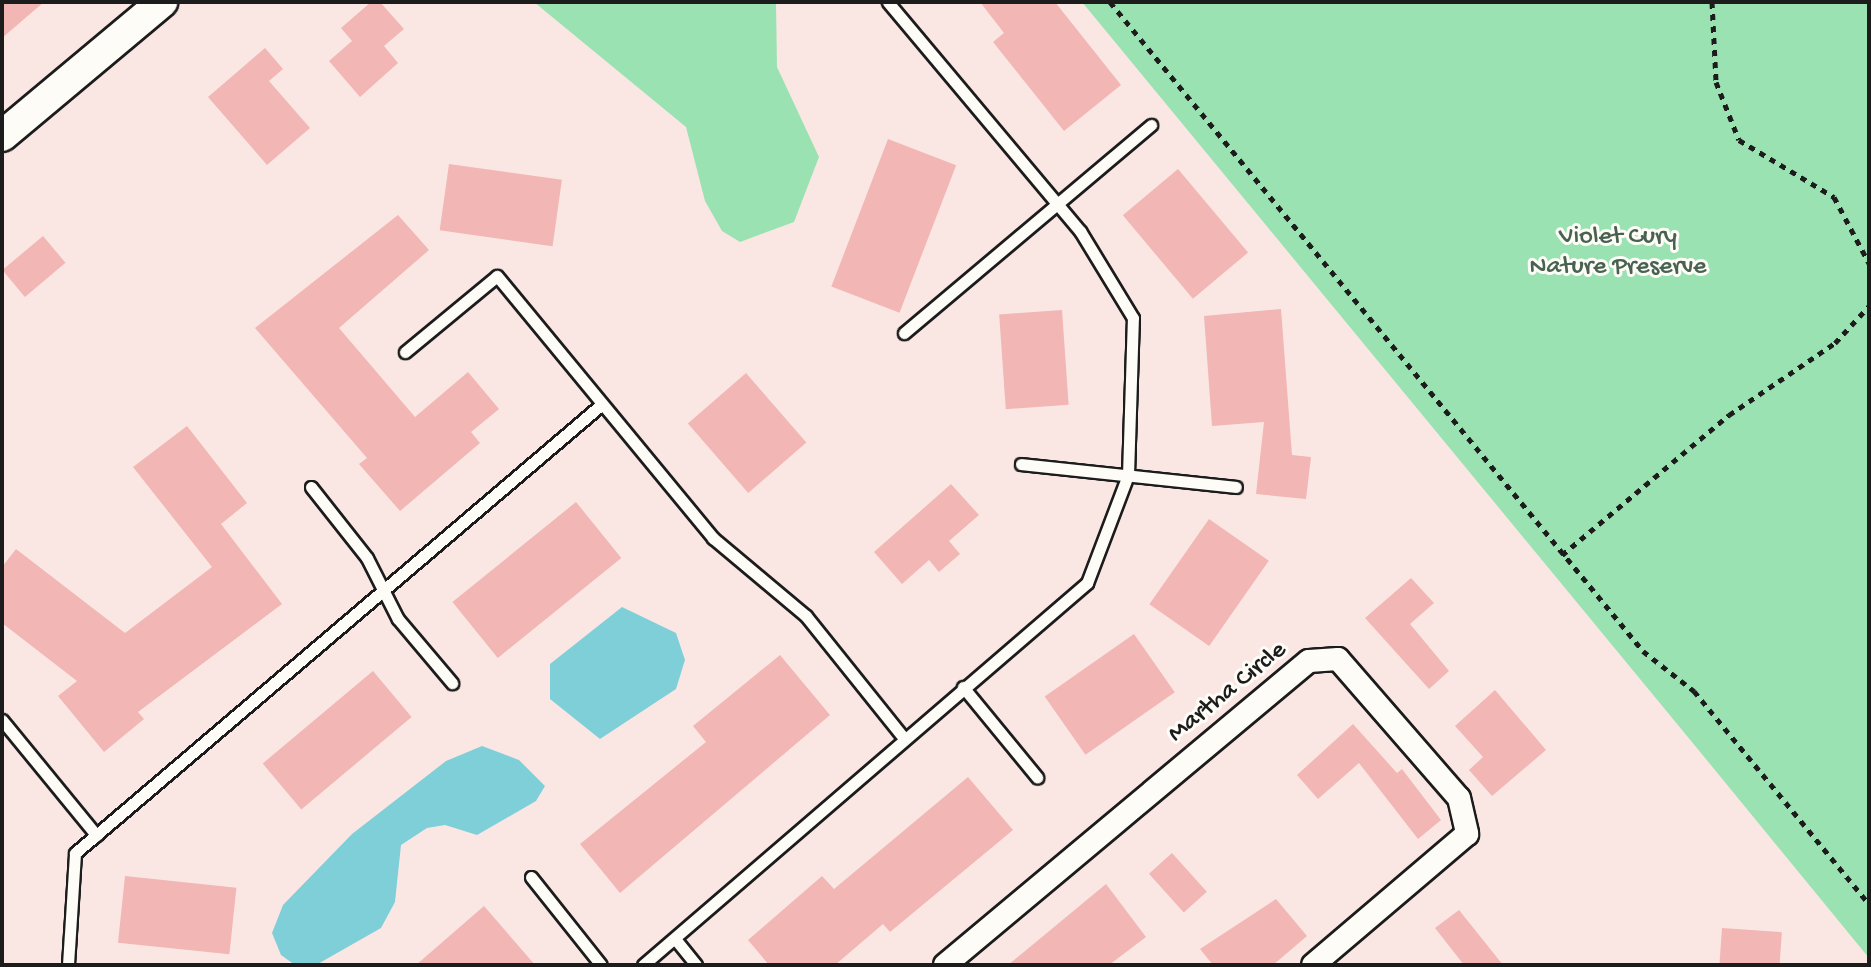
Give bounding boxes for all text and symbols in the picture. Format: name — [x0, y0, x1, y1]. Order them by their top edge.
park label: Violet Cury Nature Preserve — [1529, 222, 1707, 284]
street label: Martha Circle — [1162, 636, 1294, 750]

